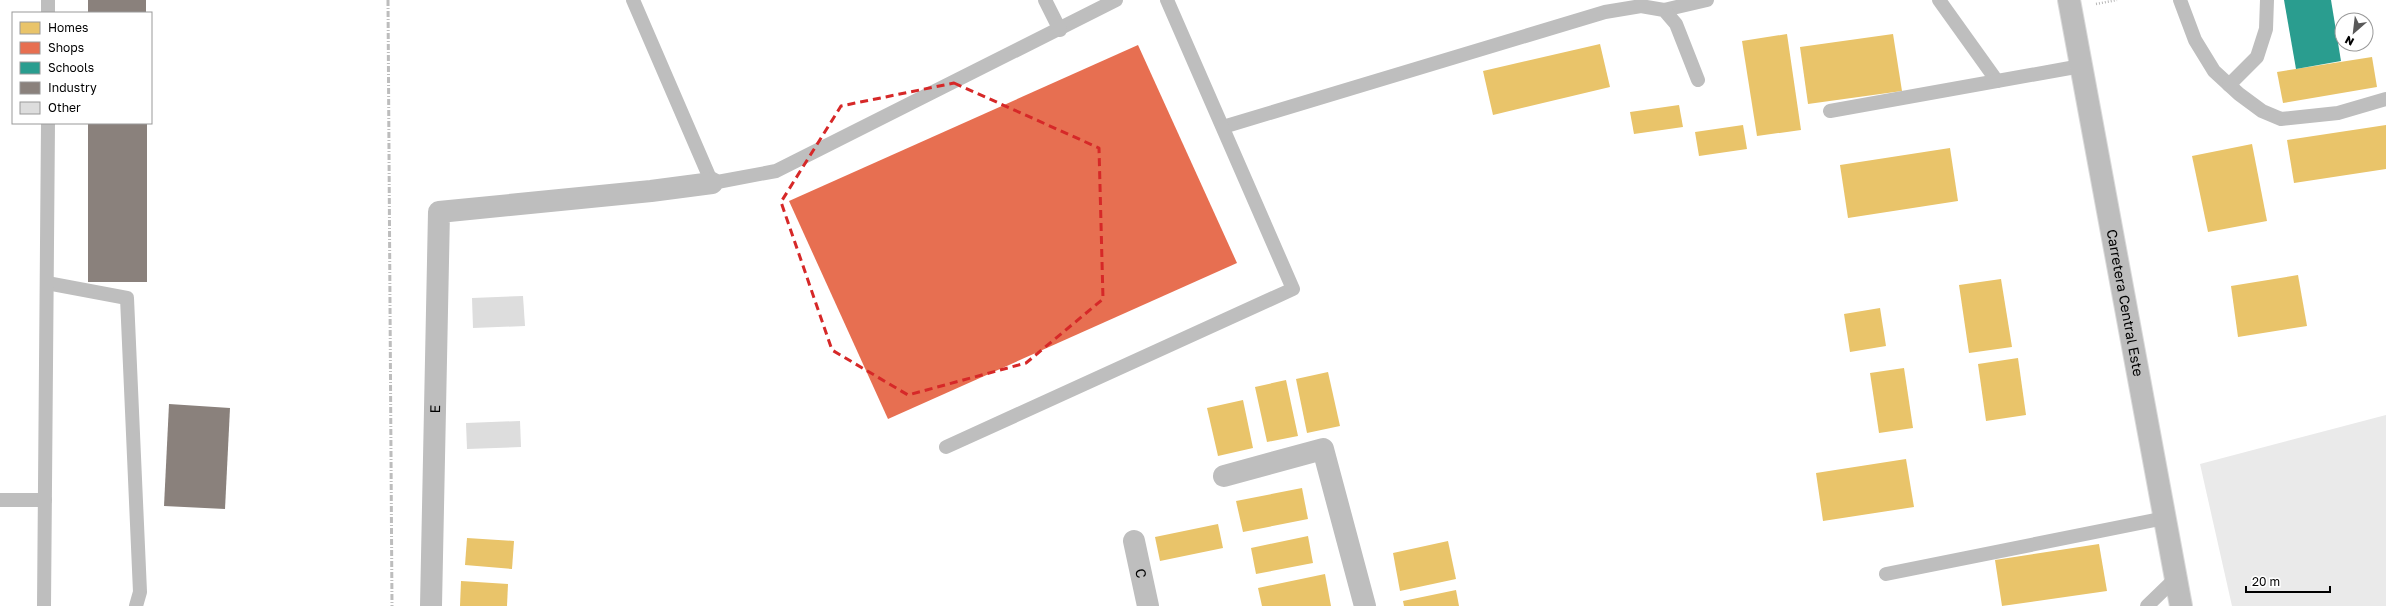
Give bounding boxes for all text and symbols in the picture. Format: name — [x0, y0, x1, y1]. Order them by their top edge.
legend — [12, 12, 152, 124]
north arrow — [2334, 12, 2374, 52]
text: Homes — [48, 20, 88, 35]
text: N — [2342, 34, 2356, 49]
text: Shops — [48, 40, 84, 55]
text: Schools — [48, 60, 94, 75]
text: Industry — [48, 80, 97, 95]
text: Other — [48, 100, 81, 115]
street label: Carretera Central Este — [2104, 228, 2147, 378]
street label: E — [426, 405, 443, 413]
street label: C — [1132, 567, 1151, 580]
scale bar — [2246, 568, 2330, 594]
text: 20 m — [2252, 574, 2280, 589]

